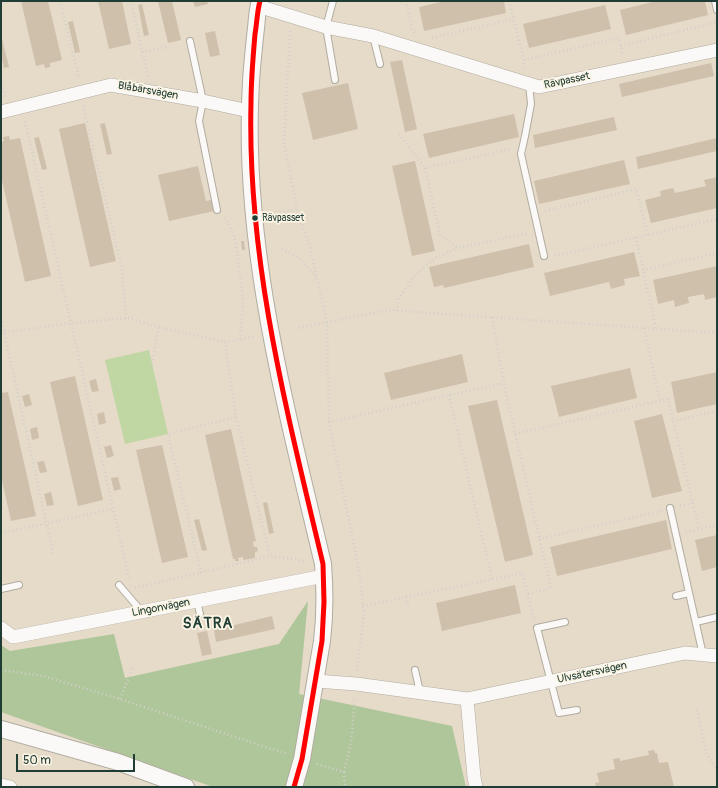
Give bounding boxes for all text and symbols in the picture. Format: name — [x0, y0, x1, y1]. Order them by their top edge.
street label: Rävpasset — [543, 70, 591, 92]
street label: Blåbärsvägen — [117, 79, 179, 103]
place label: Rävpasset — [262, 212, 304, 224]
marker: Rävpasset — [250, 213, 260, 223]
street label: Lingonvägen — [131, 596, 191, 620]
district label: SÄTRA — [183, 615, 233, 633]
street label: Ulvsätersvägen — [556, 659, 628, 687]
scale bar — [18, 746, 137, 772]
text: 50 m — [23, 753, 51, 768]

